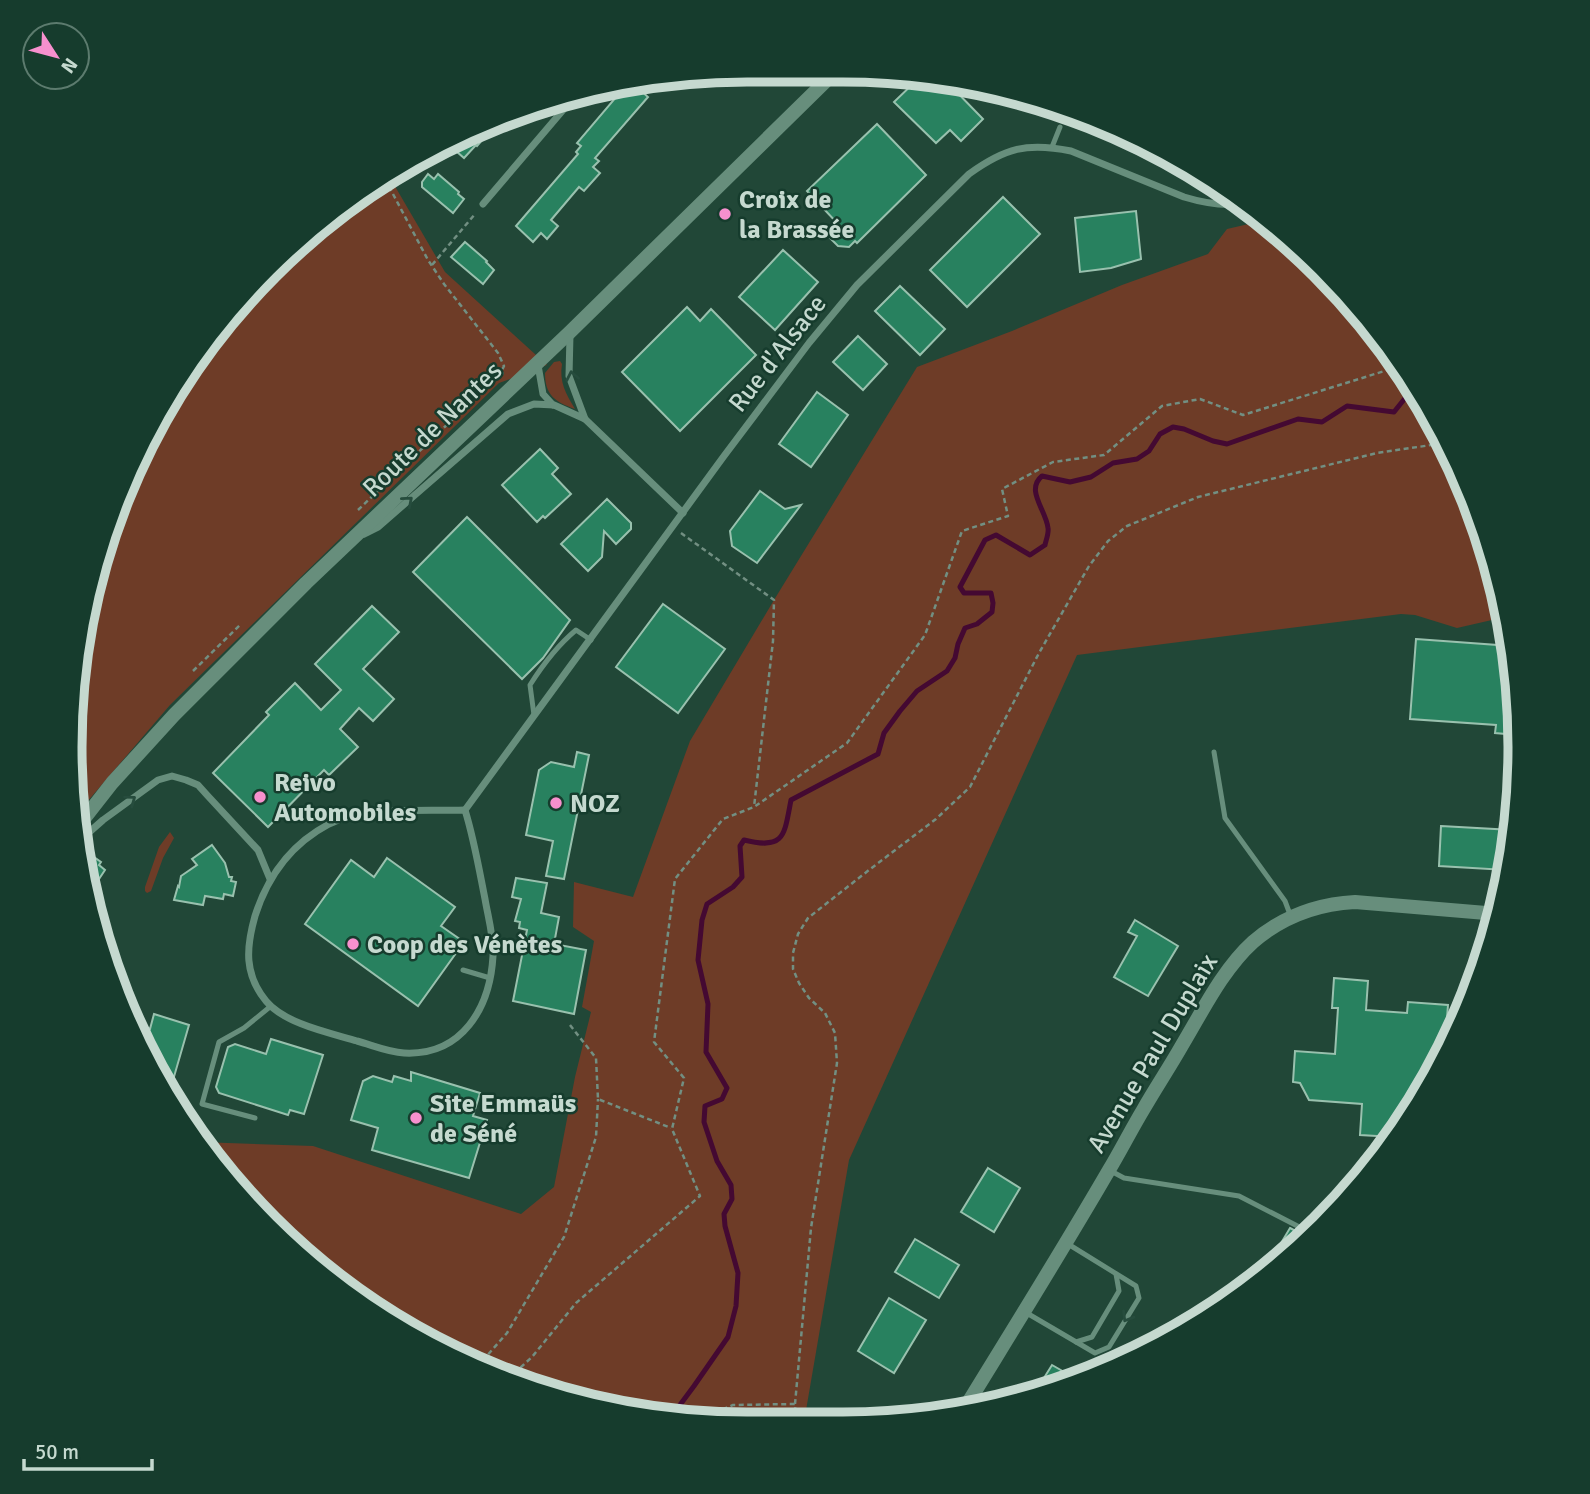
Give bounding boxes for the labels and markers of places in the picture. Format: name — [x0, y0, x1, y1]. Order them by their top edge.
place label: Croix de la Brassée — [739, 184, 854, 246]
marker: Croix de la Brassée — [717, 206, 733, 222]
place label: Reivo Automobiles — [274, 767, 416, 829]
place label: NOZ — [570, 788, 620, 820]
marker: Reivo Automobiles — [252, 789, 268, 805]
marker: NOZ — [548, 795, 564, 811]
place label: Coop des Vénètes — [367, 929, 562, 961]
marker: Coop des Vénètes — [345, 936, 361, 952]
place label: Site Emmaüs de Séné — [430, 1088, 576, 1150]
marker: Site Emmaüs de Séné — [408, 1110, 424, 1126]

